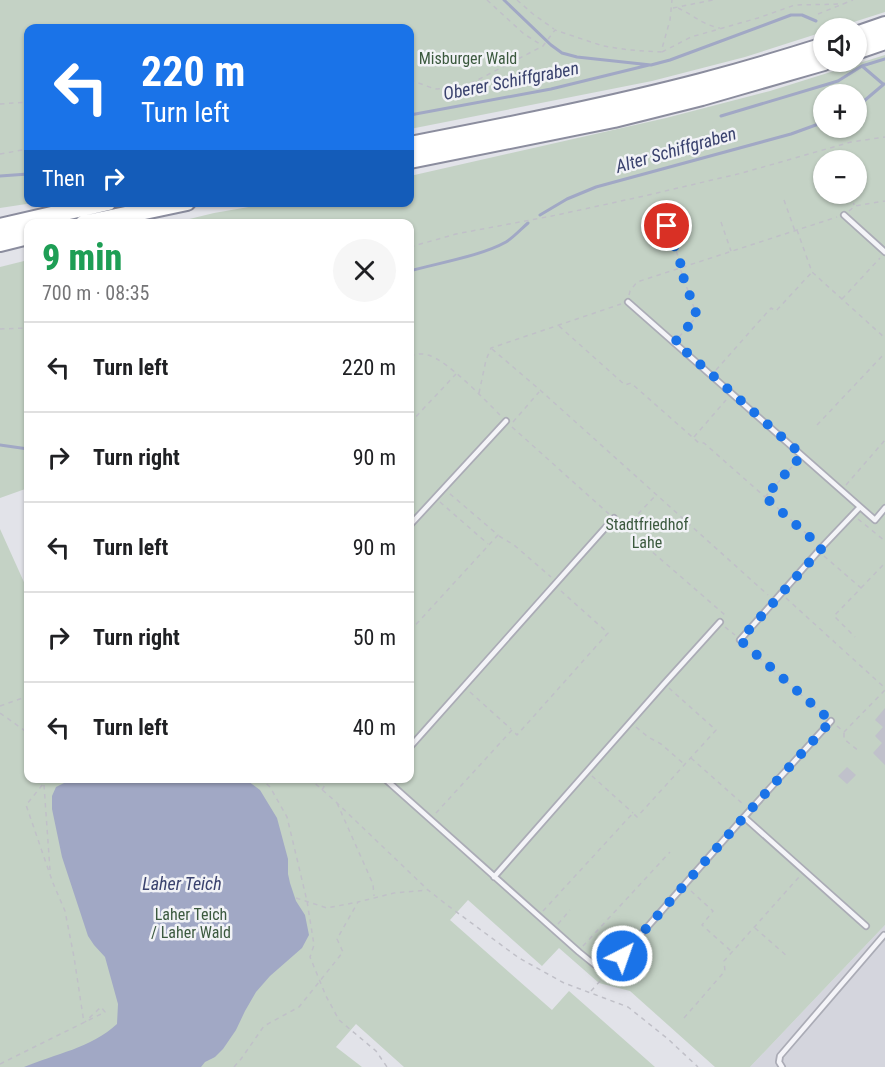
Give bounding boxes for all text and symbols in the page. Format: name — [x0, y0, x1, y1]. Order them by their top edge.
map controls — [813, 18, 867, 204]
button: sound — [813, 18, 867, 72]
text: 220 m — [141, 47, 246, 96]
icon: left — [42, 48, 120, 126]
park label: Misburger Wald — [419, 49, 517, 68]
water label: Oberer Schiffgraben — [441, 57, 580, 104]
button: + — [813, 84, 867, 138]
text: Turn left — [141, 97, 230, 129]
water label: Alter Schiffgraben — [612, 122, 739, 177]
button: − — [813, 150, 867, 204]
icon: right — [97, 162, 130, 195]
text: Then — [42, 166, 85, 191]
pin — [641, 200, 692, 251]
icon: arrive — [650, 209, 683, 242]
text: 9 min — [42, 237, 122, 279]
button: close — [333, 239, 396, 302]
text: 700 m · 08:35 — [42, 281, 149, 305]
icon: left — [42, 351, 75, 384]
text: Turn left — [93, 355, 168, 380]
text: 220 m — [342, 355, 396, 380]
icon: right — [42, 441, 75, 474]
text: Turn right — [93, 445, 180, 470]
text: 90 m — [353, 445, 396, 470]
park label: Stadtfriedhof Lahe — [605, 515, 689, 552]
icon: left — [42, 531, 75, 564]
text: Turn left — [93, 535, 168, 560]
text: 90 m — [353, 535, 396, 560]
icon: right — [42, 621, 75, 654]
text: Turn right — [93, 625, 180, 650]
text: 50 m — [353, 625, 396, 650]
icon: left — [42, 711, 75, 744]
text: Turn left — [93, 715, 168, 740]
text: 40 m — [353, 715, 396, 740]
water label: Laher Teich — [142, 873, 222, 894]
park label: Laher Teich / Laher Wald — [151, 905, 231, 942]
position arrow — [590, 924, 654, 988]

